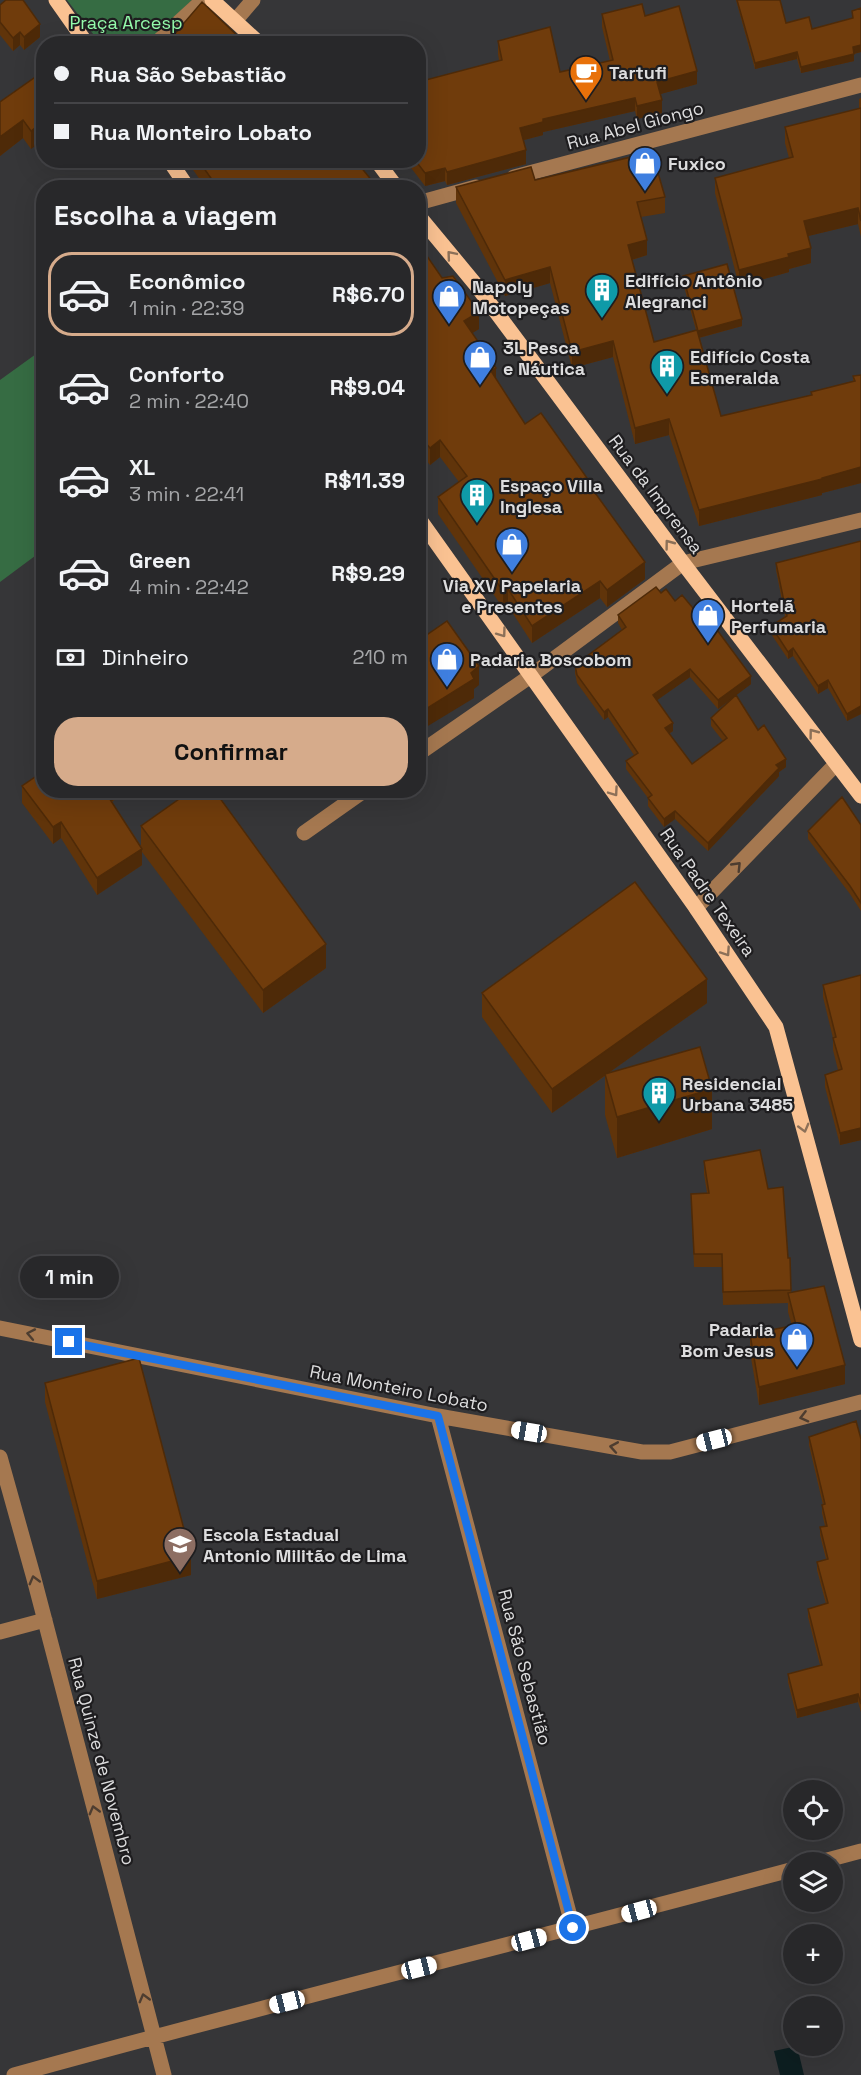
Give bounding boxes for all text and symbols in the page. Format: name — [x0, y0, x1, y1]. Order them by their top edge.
park label: Praça Arcesp — [69, 11, 183, 34]
cafe icon: Tartufi — [568, 54, 604, 101]
text: Rua São Sebastião — [90, 60, 286, 88]
place label: Tartufi — [609, 61, 667, 84]
street label: Rua Abel Giongo — [564, 96, 706, 154]
text: Rua Monteiro Lobato — [90, 118, 312, 146]
shop icon: Fuxico — [627, 145, 663, 192]
place label: Fuxico — [668, 152, 726, 175]
text: Escolha a viagem — [54, 198, 277, 233]
one-way arrow — [447, 250, 458, 261]
icon: car — [57, 267, 111, 321]
text: Econômico — [129, 267, 246, 295]
place label: Edifício Antônio Alegranci — [625, 269, 763, 313]
building icon: Edifício Antônio Alegranci — [584, 272, 620, 319]
place label: Napoly Motopeças — [472, 275, 570, 319]
shop icon: Napoly Motopeças — [431, 278, 467, 325]
text: R$6.70 — [332, 280, 405, 308]
text: 1 min · 22:39 — [129, 295, 244, 321]
place label: 3L Pesca e Náutica — [503, 336, 586, 380]
shop icon: 3L Pesca e Náutica — [462, 339, 498, 386]
place label: Edifício Costa Esmeralda — [690, 345, 811, 389]
building icon: Edifício Costa Esmeralda — [649, 348, 685, 395]
icon: car — [57, 360, 111, 414]
text: Conforto — [129, 360, 224, 388]
text: R$9.04 — [330, 373, 405, 401]
text: 2 min · 22:40 — [129, 388, 249, 414]
street label: Rua da Imprensa — [604, 430, 708, 558]
icon: car — [57, 453, 111, 507]
text: XL — [129, 453, 155, 481]
text: R$11.39 — [324, 466, 405, 494]
place label: Espaço Villa Inglesa — [500, 474, 604, 518]
building icon: Espaço Villa Inglesa — [459, 477, 495, 524]
text: 3 min · 22:41 — [129, 481, 244, 507]
shop icon: Via XV Papelaria e Presentes — [494, 526, 530, 573]
one-way arrow — [666, 540, 677, 551]
icon: car — [57, 546, 111, 600]
text: Green — [129, 546, 191, 574]
text: R$9.29 — [331, 559, 405, 587]
text: 4 min · 22:42 — [129, 574, 249, 600]
place label: Via XV Papelaria e Presentes — [443, 574, 582, 618]
place label: Hortelã Perfumaria — [731, 594, 827, 638]
shop icon: Hortelã Perfumaria — [690, 597, 726, 644]
one-way arrow — [495, 627, 506, 638]
icon: cash — [54, 641, 87, 674]
shop icon: Padaria Boscobom — [429, 641, 465, 688]
text: Dinheiro — [102, 643, 189, 671]
text: 210 m — [352, 644, 408, 670]
place label: Padaria Boscobom — [470, 648, 632, 671]
button: Confirmar — [54, 717, 408, 786]
one-way arrow — [809, 729, 820, 740]
one-way arrow — [607, 786, 618, 797]
street label: Rua Padre Texeira — [655, 823, 761, 961]
one-way arrow — [730, 862, 741, 872]
one-way arrow — [719, 946, 731, 956]
place label: Residencial Urbana 3485 — [682, 1072, 793, 1116]
building icon: Residencial Urbana 3485 — [641, 1075, 677, 1122]
one-way arrow — [796, 1123, 809, 1133]
callout: 1 min — [20, 1255, 118, 1297]
text: 1 min — [45, 1264, 94, 1290]
place label: Padaria Bom Jesus — [680, 1318, 775, 1362]
shop icon: Padaria Bom Jesus — [779, 1321, 815, 1368]
one-way arrow — [26, 1328, 36, 1341]
route end — [55, 1328, 82, 1355]
street label: Rua Monteiro Lobato — [308, 1359, 490, 1417]
one-way arrow — [800, 1410, 810, 1422]
car — [510, 1420, 548, 1444]
car — [694, 1427, 734, 1453]
one-way arrow — [610, 1441, 620, 1454]
place label: Escola Estadual Antonio Militão de Lima — [203, 1523, 407, 1567]
school or university icon: Escola Estadual Antonio Militão de Lima — [162, 1526, 198, 1573]
one-way arrow — [29, 1575, 42, 1585]
street label: Rua São Sebastião — [493, 1586, 557, 1748]
street label: Rua Quinze de Novembro — [63, 1654, 141, 1868]
map controls — [783, 1780, 843, 2056]
button: locate — [783, 1780, 843, 1840]
one-way arrow — [89, 1805, 102, 1815]
button: layers — [783, 1852, 843, 1912]
car — [619, 1898, 659, 1924]
route start — [559, 1914, 586, 1941]
button: + — [783, 1924, 843, 1984]
car — [509, 1927, 549, 1953]
car — [399, 1955, 439, 1981]
car — [267, 1989, 307, 2015]
one-way arrow — [138, 1993, 151, 2003]
button: − — [783, 1996, 843, 2056]

